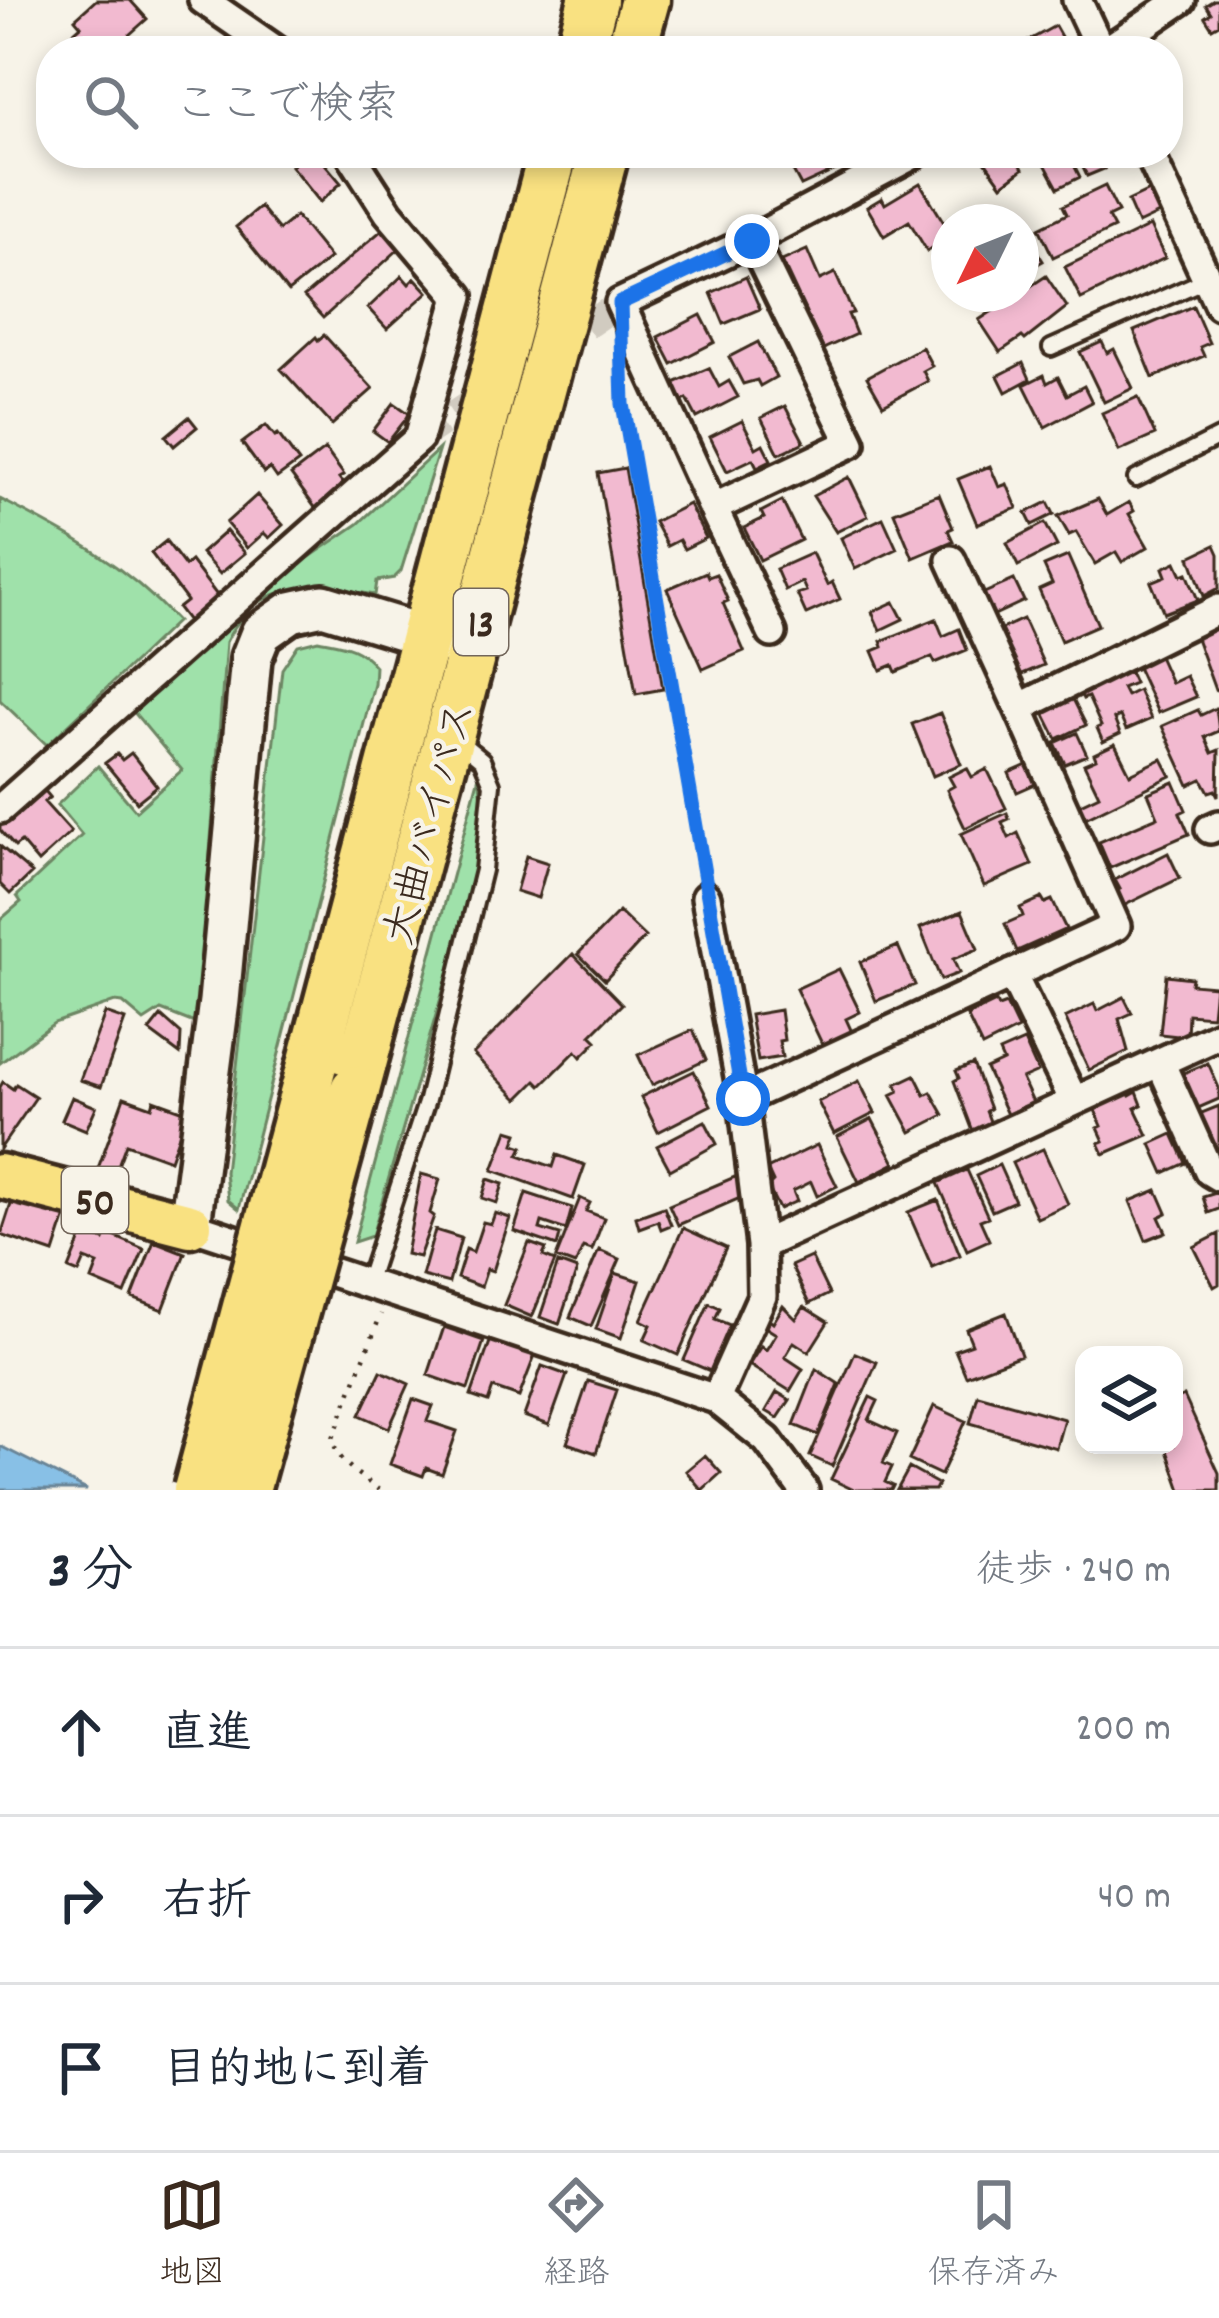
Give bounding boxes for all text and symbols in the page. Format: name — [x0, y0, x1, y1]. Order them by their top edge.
search box — [36, 36, 1183, 168]
icon: search — [78, 69, 144, 135]
text: ここで検索 — [174, 76, 399, 140]
north arrow — [931, 204, 1039, 312]
route end — [725, 214, 779, 268]
road number: 13 — [454, 589, 508, 655]
street label: 大曲バイパス — [372, 695, 495, 953]
route start — [716, 1072, 770, 1126]
road number: 50 — [62, 1167, 128, 1233]
map controls — [1075, 1346, 1183, 1454]
button: layers — [1075, 1346, 1183, 1454]
text: 3 分 — [48, 1539, 133, 1611]
text: 徒歩 · 240 m — [976, 1546, 1171, 1601]
icon: ahead — [48, 1699, 114, 1765]
text: 200 m — [1076, 1704, 1171, 1759]
text: 直進 — [162, 1705, 252, 1769]
icon: right — [48, 1867, 114, 1933]
text: 40 m — [1098, 1872, 1171, 1927]
text: 右折 — [162, 1873, 252, 1937]
icon: arrive — [48, 2035, 114, 2101]
text: 目的地に到着 — [162, 2041, 432, 2105]
tab: 地図 — [159, 2172, 225, 2299]
tab: 経路 — [543, 2172, 609, 2299]
tab: 保存済み — [928, 2172, 1060, 2299]

